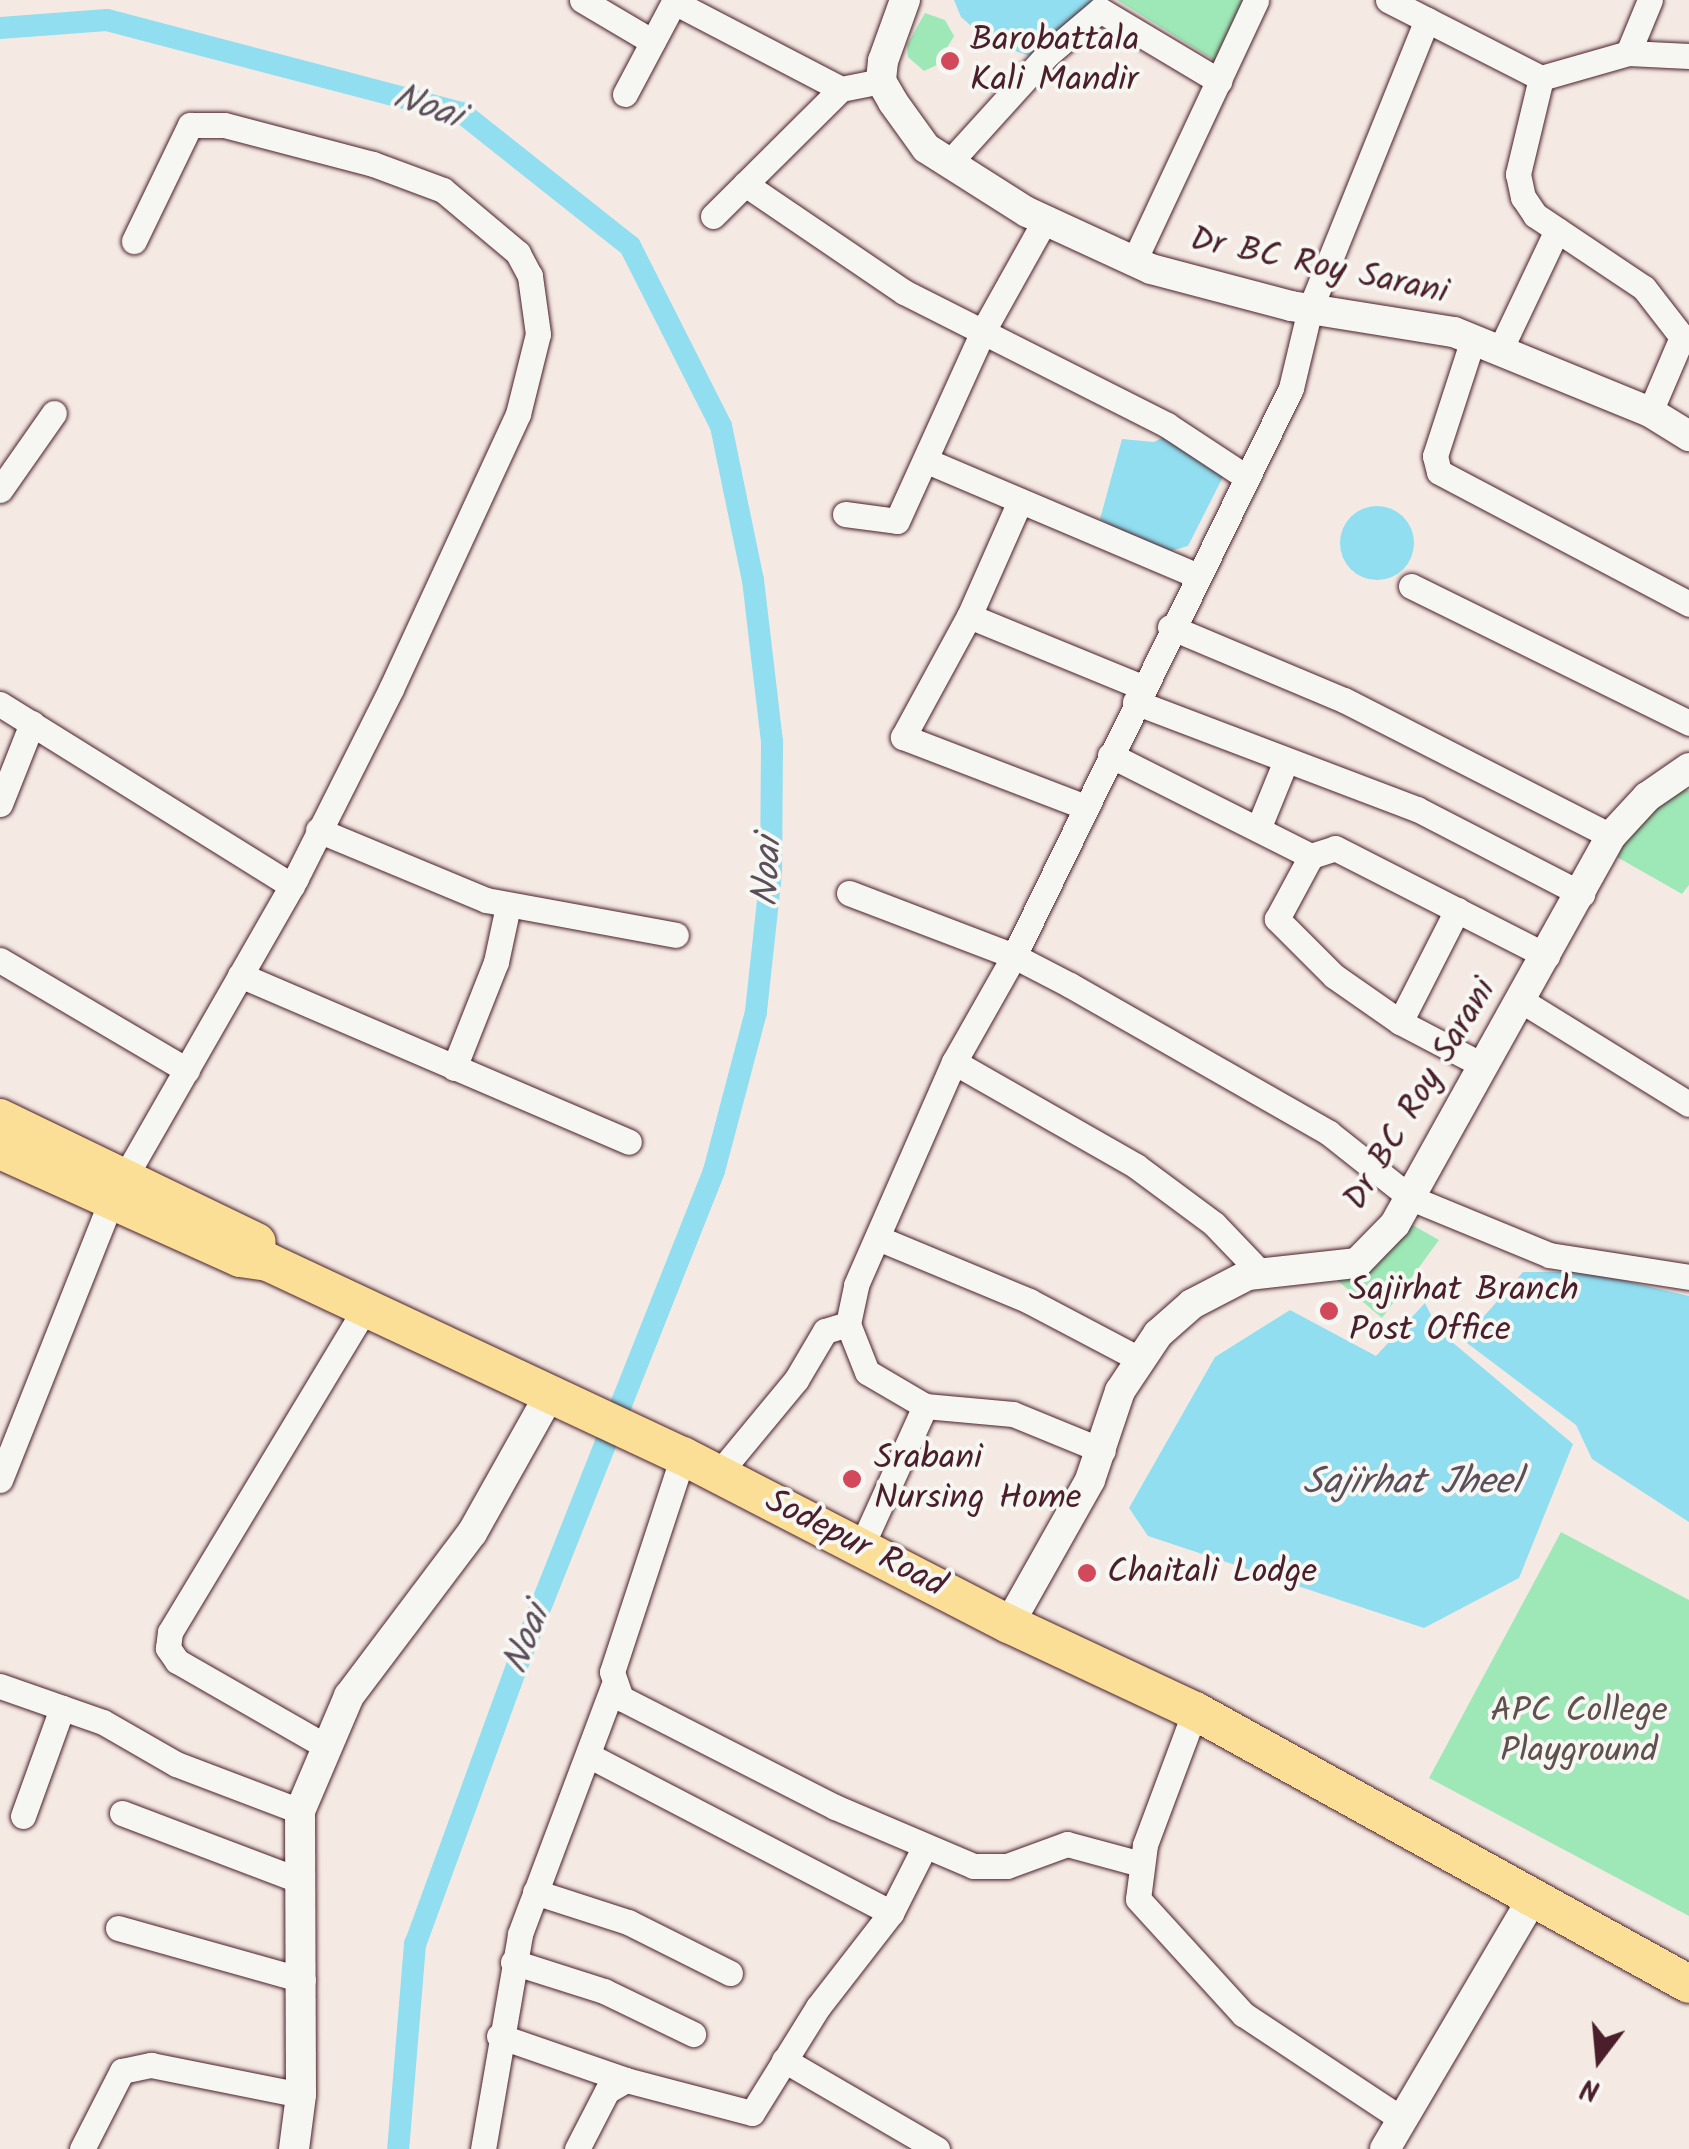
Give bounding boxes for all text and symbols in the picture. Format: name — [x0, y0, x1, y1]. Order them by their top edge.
place label: Barobattala Kali Mandir — [970, 20, 1139, 102]
marker: Barobattala Kali Mandir — [939, 50, 961, 72]
water label: Noai — [387, 75, 467, 141]
street label: Dr BC Roy Sarani — [1186, 219, 1452, 315]
water label: Noai — [744, 836, 794, 908]
street label: Dr BC Roy Sarani — [1335, 972, 1507, 1218]
place label: Sajirhat Branch Post Office — [1349, 1270, 1579, 1352]
marker: Sajirhat Branch Post Office — [1318, 1300, 1340, 1322]
place label: Srabani Nursing Home — [874, 1438, 1082, 1520]
water label: Sajirhat Jheel — [1302, 1461, 1522, 1507]
marker: Srabani Nursing Home — [839, 1466, 865, 1492]
street label: Sodepur Road — [758, 1481, 952, 1607]
place label: Chaitali Lodge — [1107, 1552, 1317, 1594]
marker: Chaitali Lodge — [1076, 1562, 1098, 1584]
water label: Noai — [494, 1599, 562, 1681]
park label: APC College Playground — [1490, 1691, 1668, 1773]
north arrow — [1549, 2009, 1649, 2109]
text: N — [1576, 2064, 1605, 2112]

